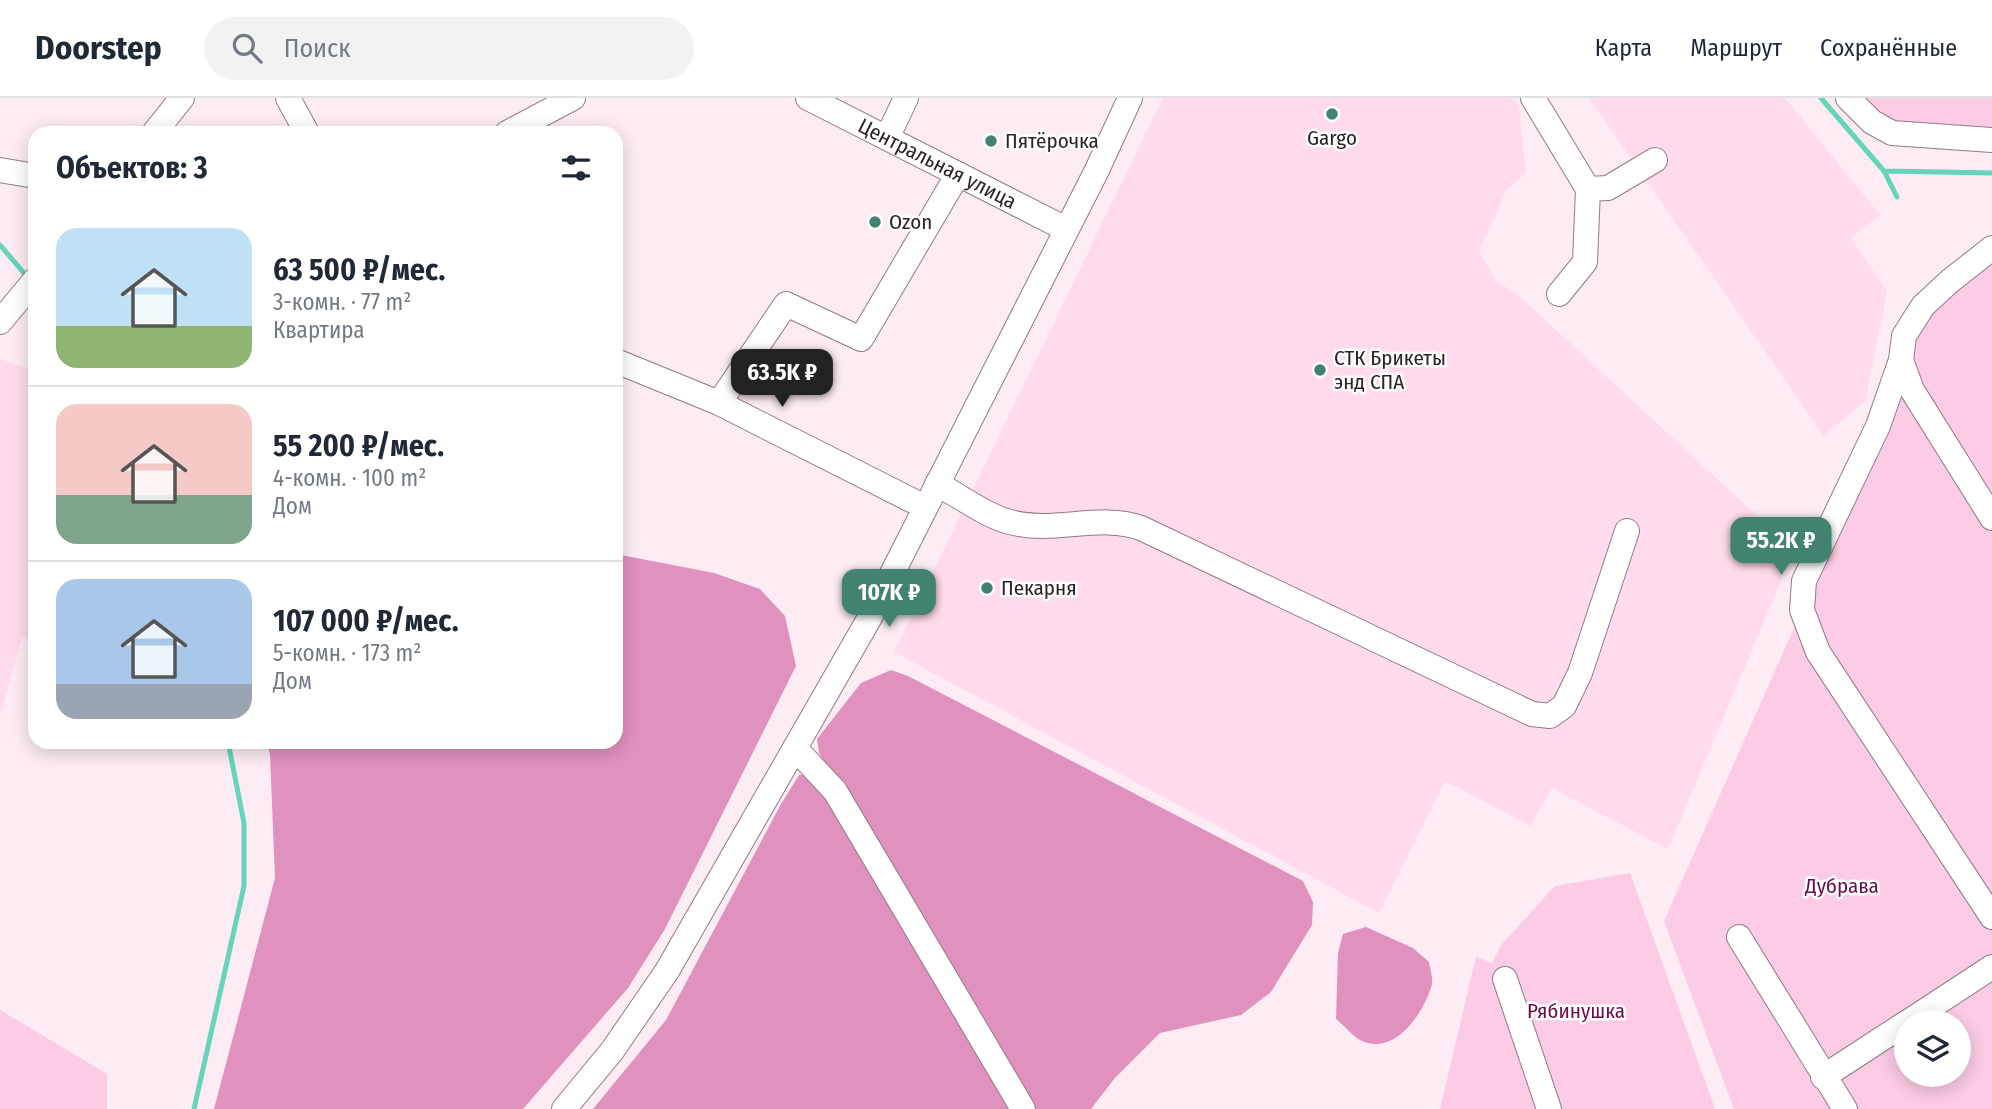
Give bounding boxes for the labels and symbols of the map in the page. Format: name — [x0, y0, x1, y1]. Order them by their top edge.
marker: Gargo — [1324, 106, 1340, 122]
street label: Центральная улица — [854, 113, 1021, 215]
place label: Gargo — [1307, 125, 1357, 151]
place label: Пятёрочка — [1005, 128, 1099, 154]
marker: Пятёрочка — [983, 133, 999, 149]
place label: Ozon — [889, 209, 932, 235]
marker: Ozon — [867, 214, 883, 230]
place label: СТК Брикеты энд СПА — [1334, 345, 1446, 395]
pin: 63.5K ₽ — [717, 350, 847, 409]
marker: СТК Брикеты энд СПА — [1312, 362, 1328, 378]
pin: 55.2K ₽ — [1716, 518, 1846, 577]
pin: 107K ₽ — [832, 570, 946, 629]
place label: Пекарня — [1001, 575, 1077, 601]
marker: Пекарня — [979, 580, 995, 596]
park label: Дубрава — [1804, 873, 1879, 899]
park label: Рябинушка — [1527, 998, 1625, 1024]

